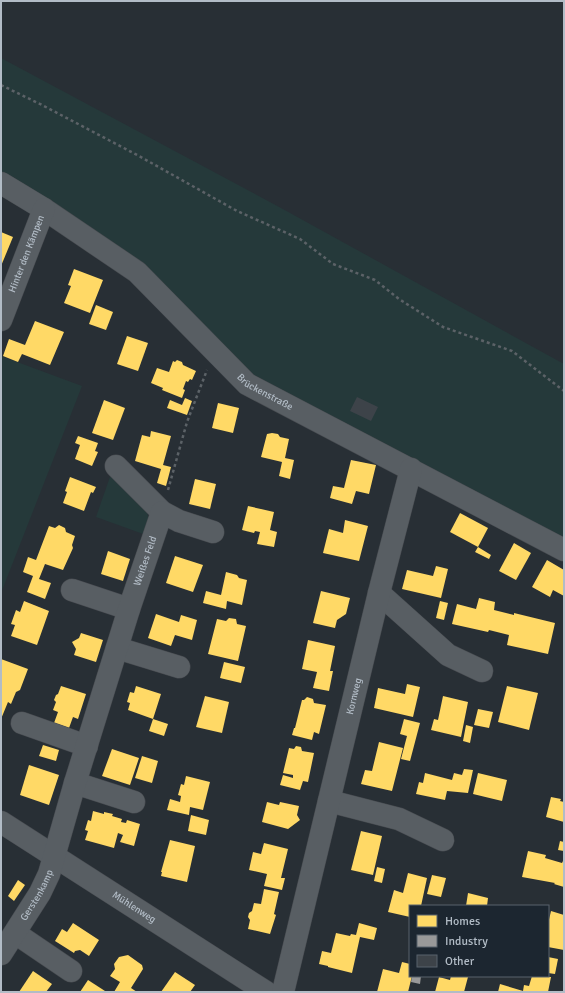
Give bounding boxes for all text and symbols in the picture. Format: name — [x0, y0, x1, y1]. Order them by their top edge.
street label: Hinter den Kämpen — [6, 213, 47, 294]
street label: Brückenstraße — [234, 371, 295, 413]
street label: Weißes Feld — [131, 534, 159, 587]
street label: Kornweg — [344, 677, 364, 716]
street label: Gerstenkamp — [18, 869, 56, 923]
street label: Mühlenweg — [110, 889, 158, 926]
legend — [409, 905, 549, 977]
text: Homes — [445, 914, 480, 929]
text: Industry — [445, 934, 488, 949]
text: Other — [445, 954, 475, 969]

